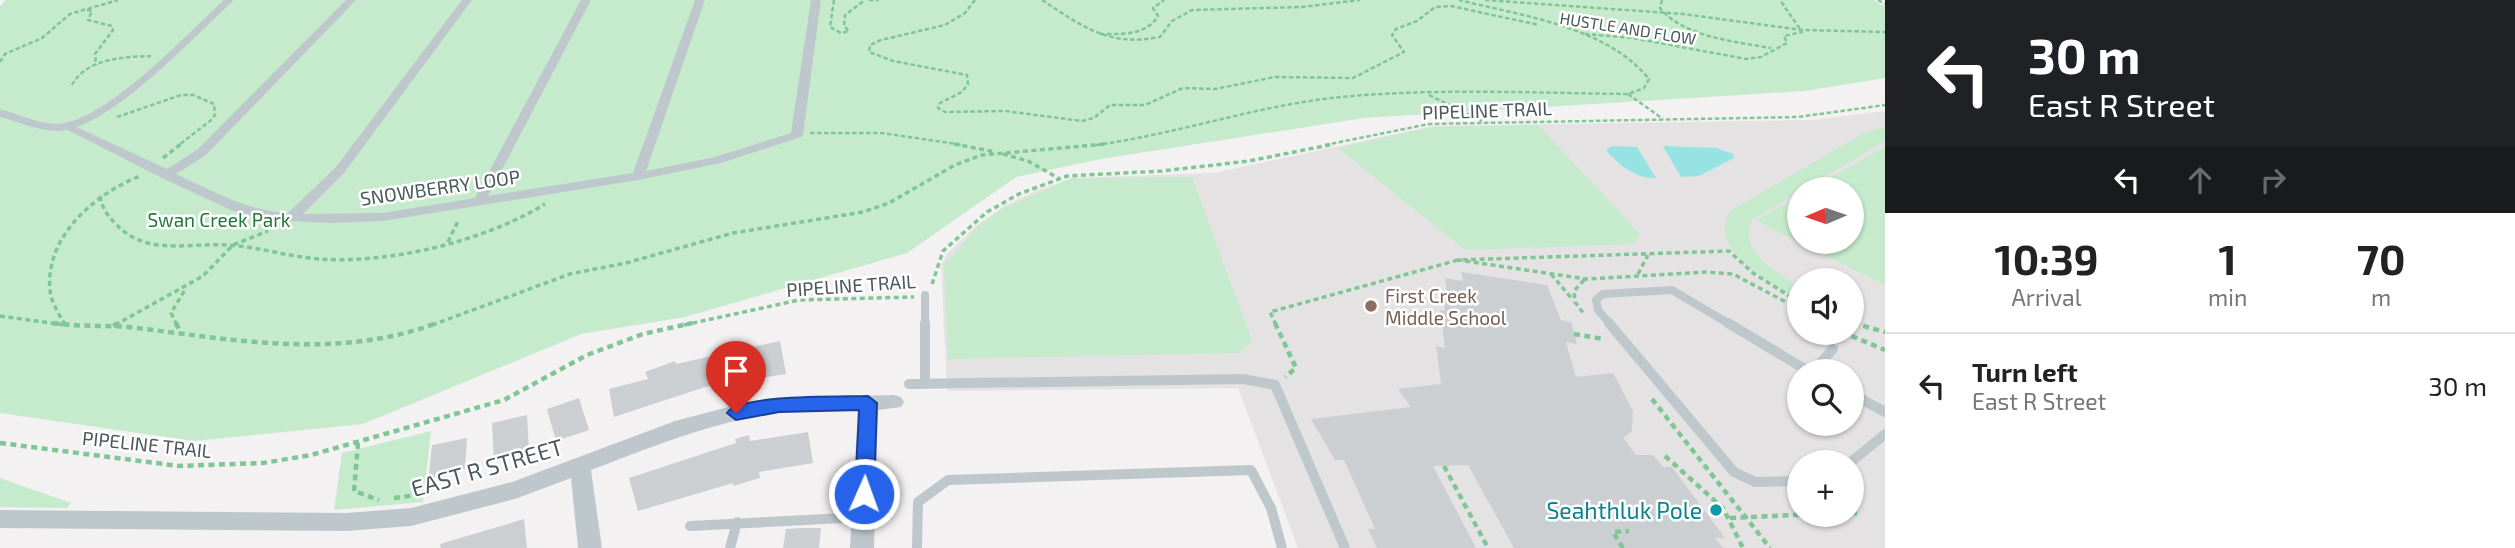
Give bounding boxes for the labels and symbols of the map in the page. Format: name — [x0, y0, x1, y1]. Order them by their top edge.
street label: HUSTLE AND FLOW — [1558, 8, 1698, 48]
street label: PIPELINE TRAIL — [1422, 96, 1553, 124]
street label: SNOWBERRY LOOP — [359, 164, 521, 210]
north arrow — [1787, 177, 1864, 254]
park label: Swan Creek Park — [147, 208, 291, 231]
street label: PIPELINE TRAIL — [785, 269, 917, 301]
place label: First Creek Middle School — [1385, 284, 1507, 329]
marker: First Creek Middle School — [1363, 298, 1379, 314]
pin — [706, 341, 766, 413]
street label: PIPELINE TRAIL — [81, 426, 213, 462]
street label: EAST R STREET — [408, 432, 566, 502]
position arrow — [827, 457, 901, 531]
place label: Seahthluk Pole — [1546, 496, 1702, 524]
marker: Seahthluk Pole — [1708, 502, 1724, 518]

